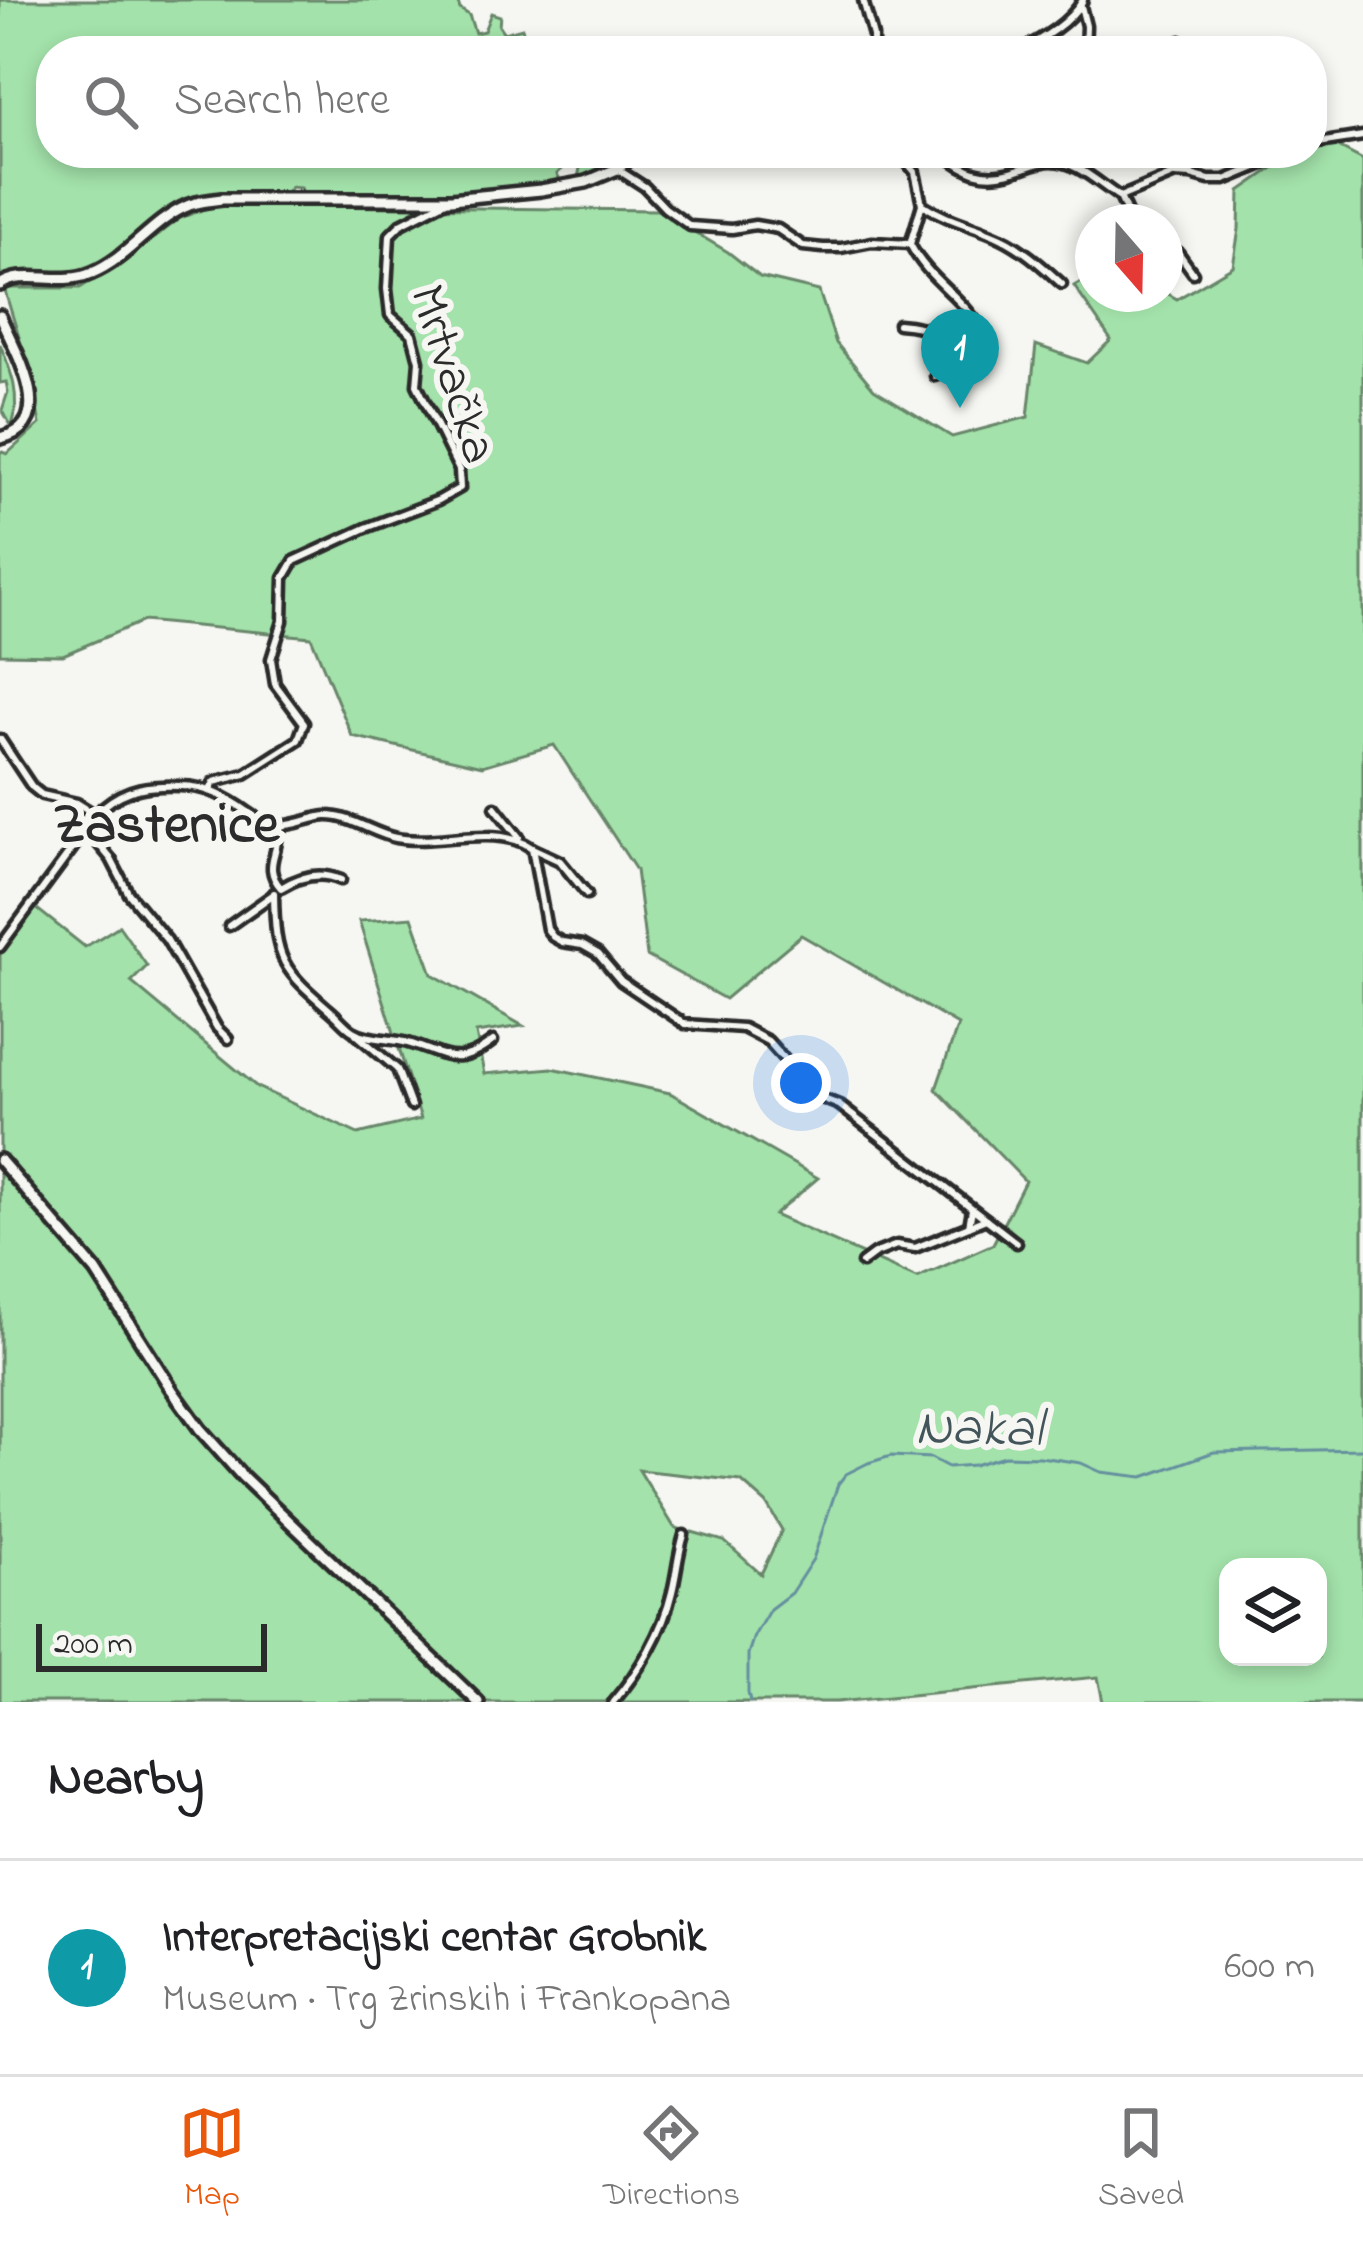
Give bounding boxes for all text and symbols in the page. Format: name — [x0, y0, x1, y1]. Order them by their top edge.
search box — [36, 36, 1327, 168]
icon: search — [78, 69, 144, 135]
text: Search here — [174, 69, 390, 135]
north arrow — [1075, 204, 1183, 312]
street label: Mrtvačka — [387, 276, 515, 474]
pin: 1 — [921, 309, 999, 408]
district label: Zastenice — [53, 786, 280, 869]
your location — [771, 1053, 831, 1113]
water label: Nakal — [914, 1391, 1049, 1471]
map controls — [1219, 1558, 1327, 1666]
button: layers — [1219, 1558, 1327, 1666]
scale bar — [36, 1618, 267, 1671]
text: 200 m — [54, 1621, 133, 1669]
text: Nearby — [48, 1743, 204, 1818]
text: Interpretacijski centar Grobnik — [162, 1906, 706, 1972]
text: 1 — [81, 1939, 93, 1996]
text: 600 m — [1224, 1939, 1315, 1996]
text: Museum · Trg Zrinskih i Frankopana — [162, 1972, 731, 2029]
tab: Map — [179, 2100, 245, 2220]
tab: Directions — [603, 2100, 740, 2220]
tab: Saved — [1098, 2100, 1184, 2220]

